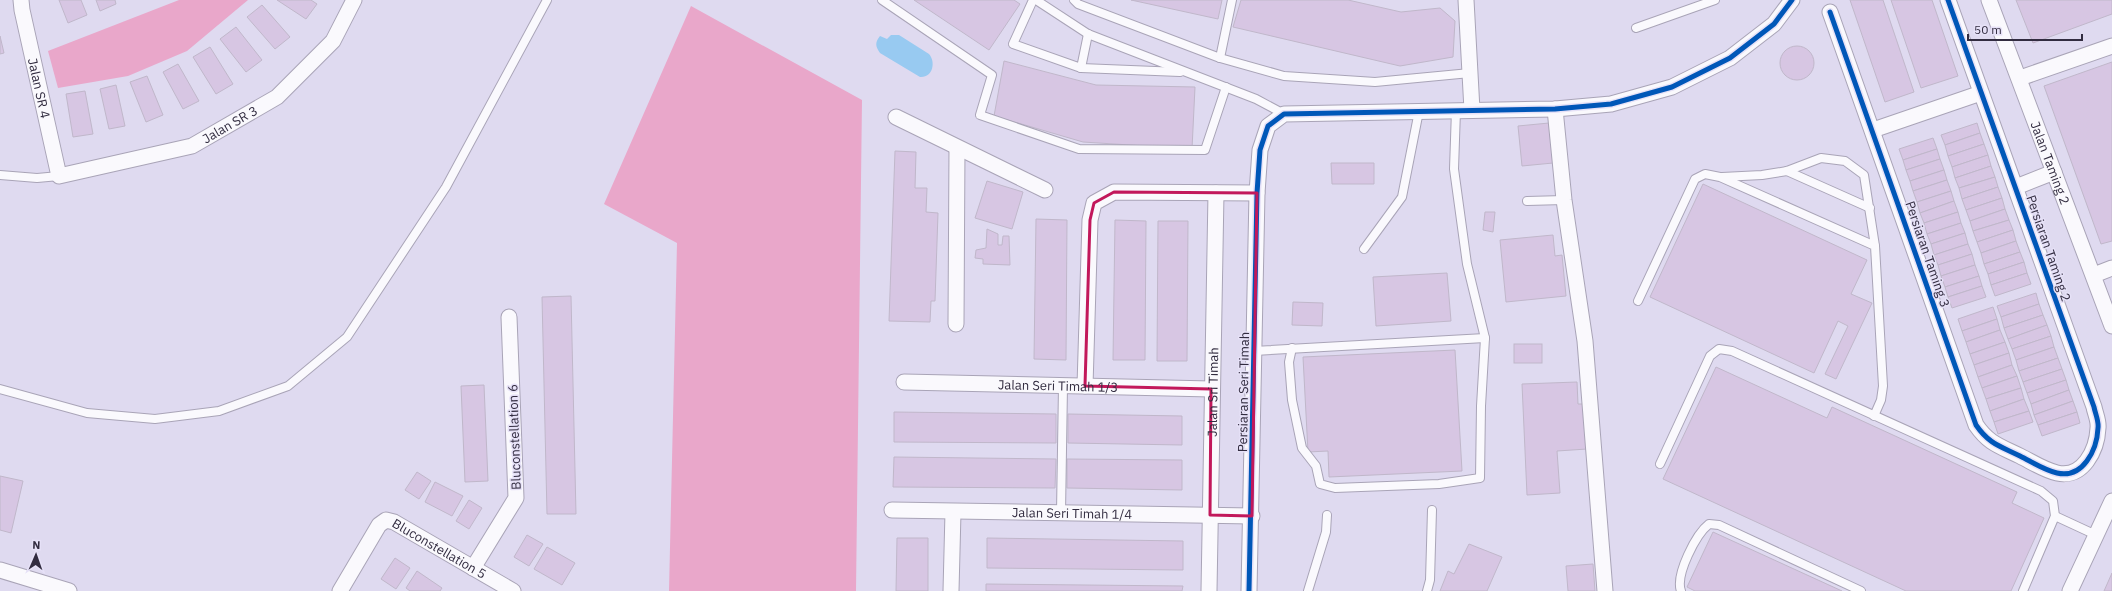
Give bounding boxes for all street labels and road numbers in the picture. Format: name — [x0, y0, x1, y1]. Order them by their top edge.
street label: Jalan SR 4 — [24, 56, 54, 120]
street label: Jalan SR 3 — [199, 102, 261, 147]
street label: Jalan Taming 2 — [2027, 119, 2073, 207]
street label: Persiaran Taming 2 — [2022, 193, 2075, 304]
street label: Persiaran Taming 3 — [1901, 199, 1954, 310]
street label: Persiaran Seri Timah — [1234, 332, 1253, 452]
street label: Jalan Sri Timah — [1204, 347, 1222, 437]
street label: Jalan Seri Timah 1/3 — [998, 376, 1118, 396]
street label: Bluconstellation 6 — [504, 384, 525, 490]
street label: Jalan Seri Timah 1/4 — [1012, 504, 1133, 523]
street label: Bluconstellation 5 — [389, 515, 489, 583]

